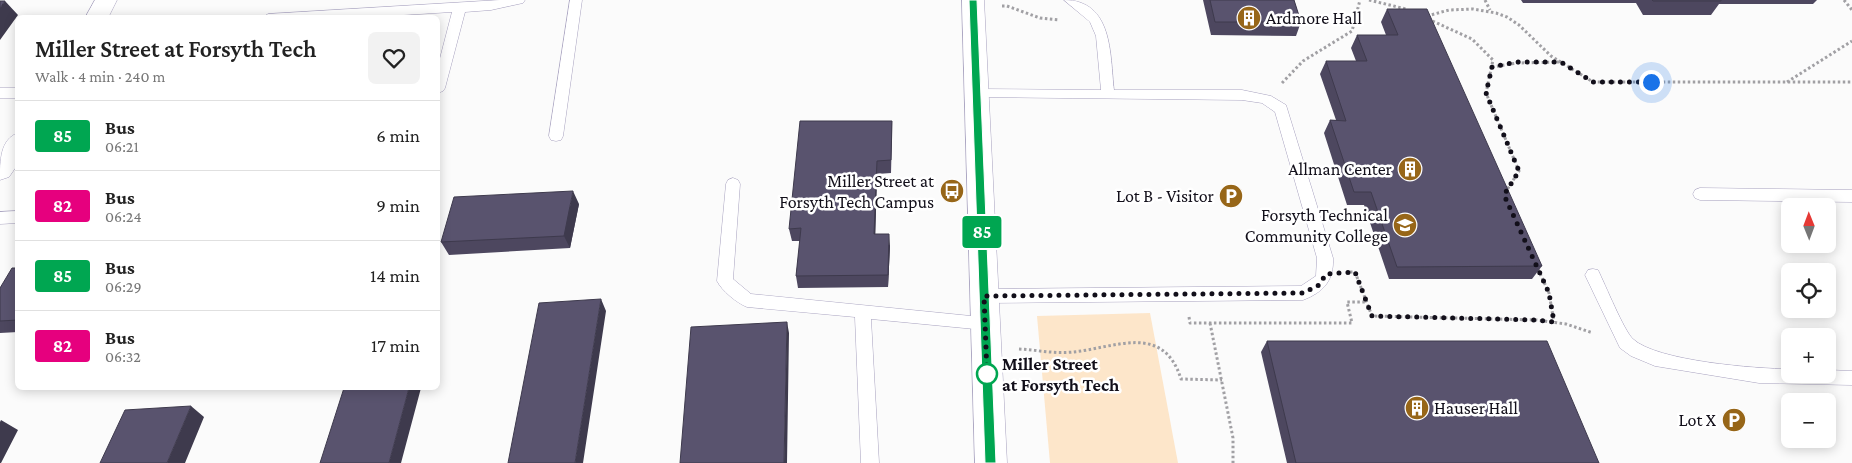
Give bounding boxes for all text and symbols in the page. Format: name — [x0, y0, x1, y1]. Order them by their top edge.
building icon: Ardmore Hall — [1236, 5, 1262, 31]
place label: Ardmore Hall — [1266, 8, 1362, 28]
button: heart — [368, 32, 420, 84]
text: Miller Street at Forsyth Tech — [35, 35, 316, 62]
text: Walk · 4 min · 240 m — [35, 68, 165, 85]
your location — [1639, 70, 1664, 95]
text: Bus — [105, 117, 135, 138]
text: 6 min — [376, 125, 420, 146]
text: 85 — [53, 126, 72, 146]
text: 06:21 — [105, 138, 139, 155]
building icon: Allman Center — [1397, 156, 1423, 182]
place label: Allman Center — [1288, 159, 1393, 179]
place label: Miller Street at Forsyth Tech Campus — [779, 171, 935, 212]
bus stop icon: Miller Street at Forsyth Tech Campus — [939, 178, 965, 204]
parking icon: Lot B - Visitor — [1218, 183, 1244, 209]
place label: Lot B - Visitor — [1116, 186, 1215, 206]
text: Bus — [105, 187, 135, 208]
text: 9 min — [376, 195, 420, 216]
text: 82 — [53, 196, 72, 216]
north arrow — [1781, 198, 1836, 252]
map controls — [1781, 198, 1836, 448]
place label: Forsyth Technical Community College — [1245, 205, 1388, 246]
text: 06:24 — [105, 208, 142, 225]
school or university icon: Forsyth Technical Community College — [1392, 212, 1418, 238]
line badge: 85 — [960, 216, 1004, 248]
text: 85 — [972, 222, 992, 242]
text: Bus — [105, 257, 135, 278]
button: locate — [1781, 263, 1836, 318]
text: 14 min — [370, 265, 420, 286]
text: 85 — [53, 266, 72, 286]
text: 06:29 — [105, 278, 142, 295]
text: Bus — [105, 327, 135, 348]
button: + — [1781, 328, 1836, 383]
text: 17 min — [371, 335, 420, 356]
text: 82 — [53, 336, 72, 356]
text: 06:32 — [105, 348, 141, 365]
place label: Miller Street at Forsyth Tech — [1002, 354, 1120, 395]
marker: Miller Street at Forsyth Tech — [976, 363, 998, 385]
button: − — [1781, 393, 1836, 448]
building icon: Hauser Hall — [1404, 395, 1430, 421]
place label: Hauser Hall — [1434, 398, 1518, 418]
parking icon: Lot X — [1721, 407, 1747, 433]
place label: Lot X — [1679, 410, 1717, 430]

